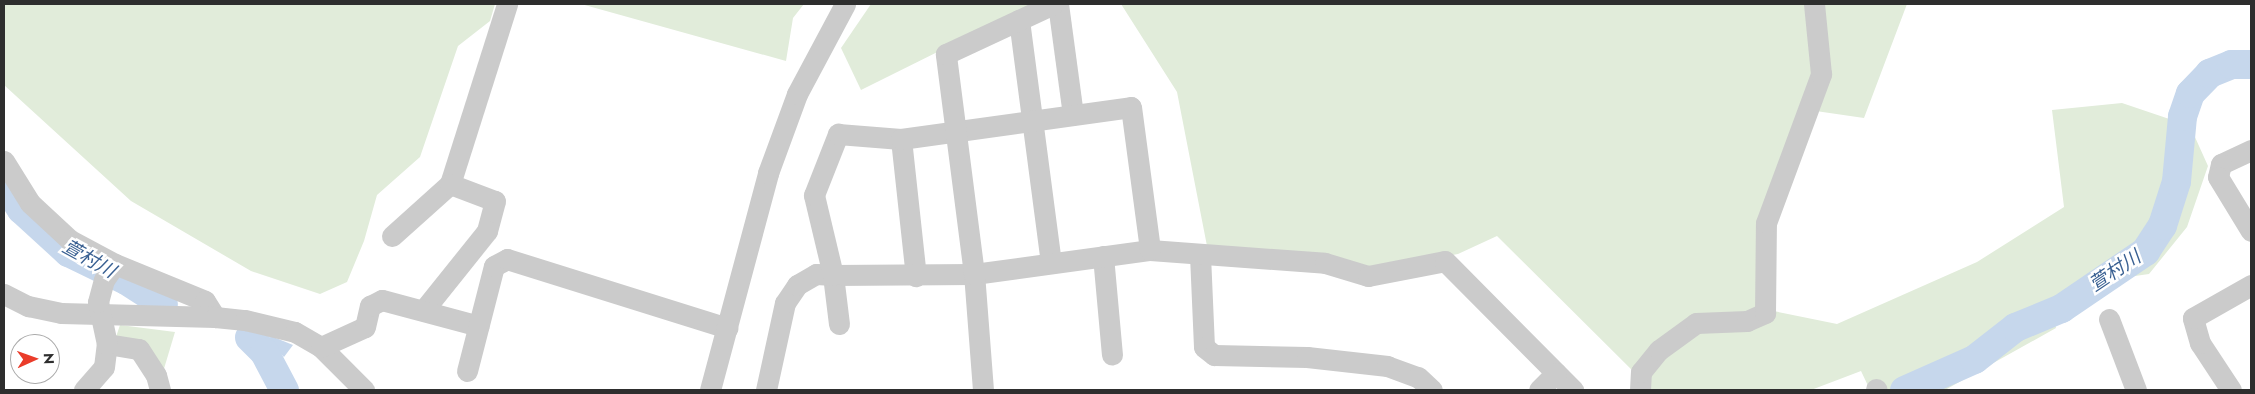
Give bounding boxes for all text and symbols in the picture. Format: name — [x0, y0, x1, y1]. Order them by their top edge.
water label: 萱村川 — [59, 235, 119, 283]
water label: 萱村川 — [2085, 246, 2145, 296]
north arrow — [10, 334, 60, 384]
text: N — [39, 353, 59, 364]

